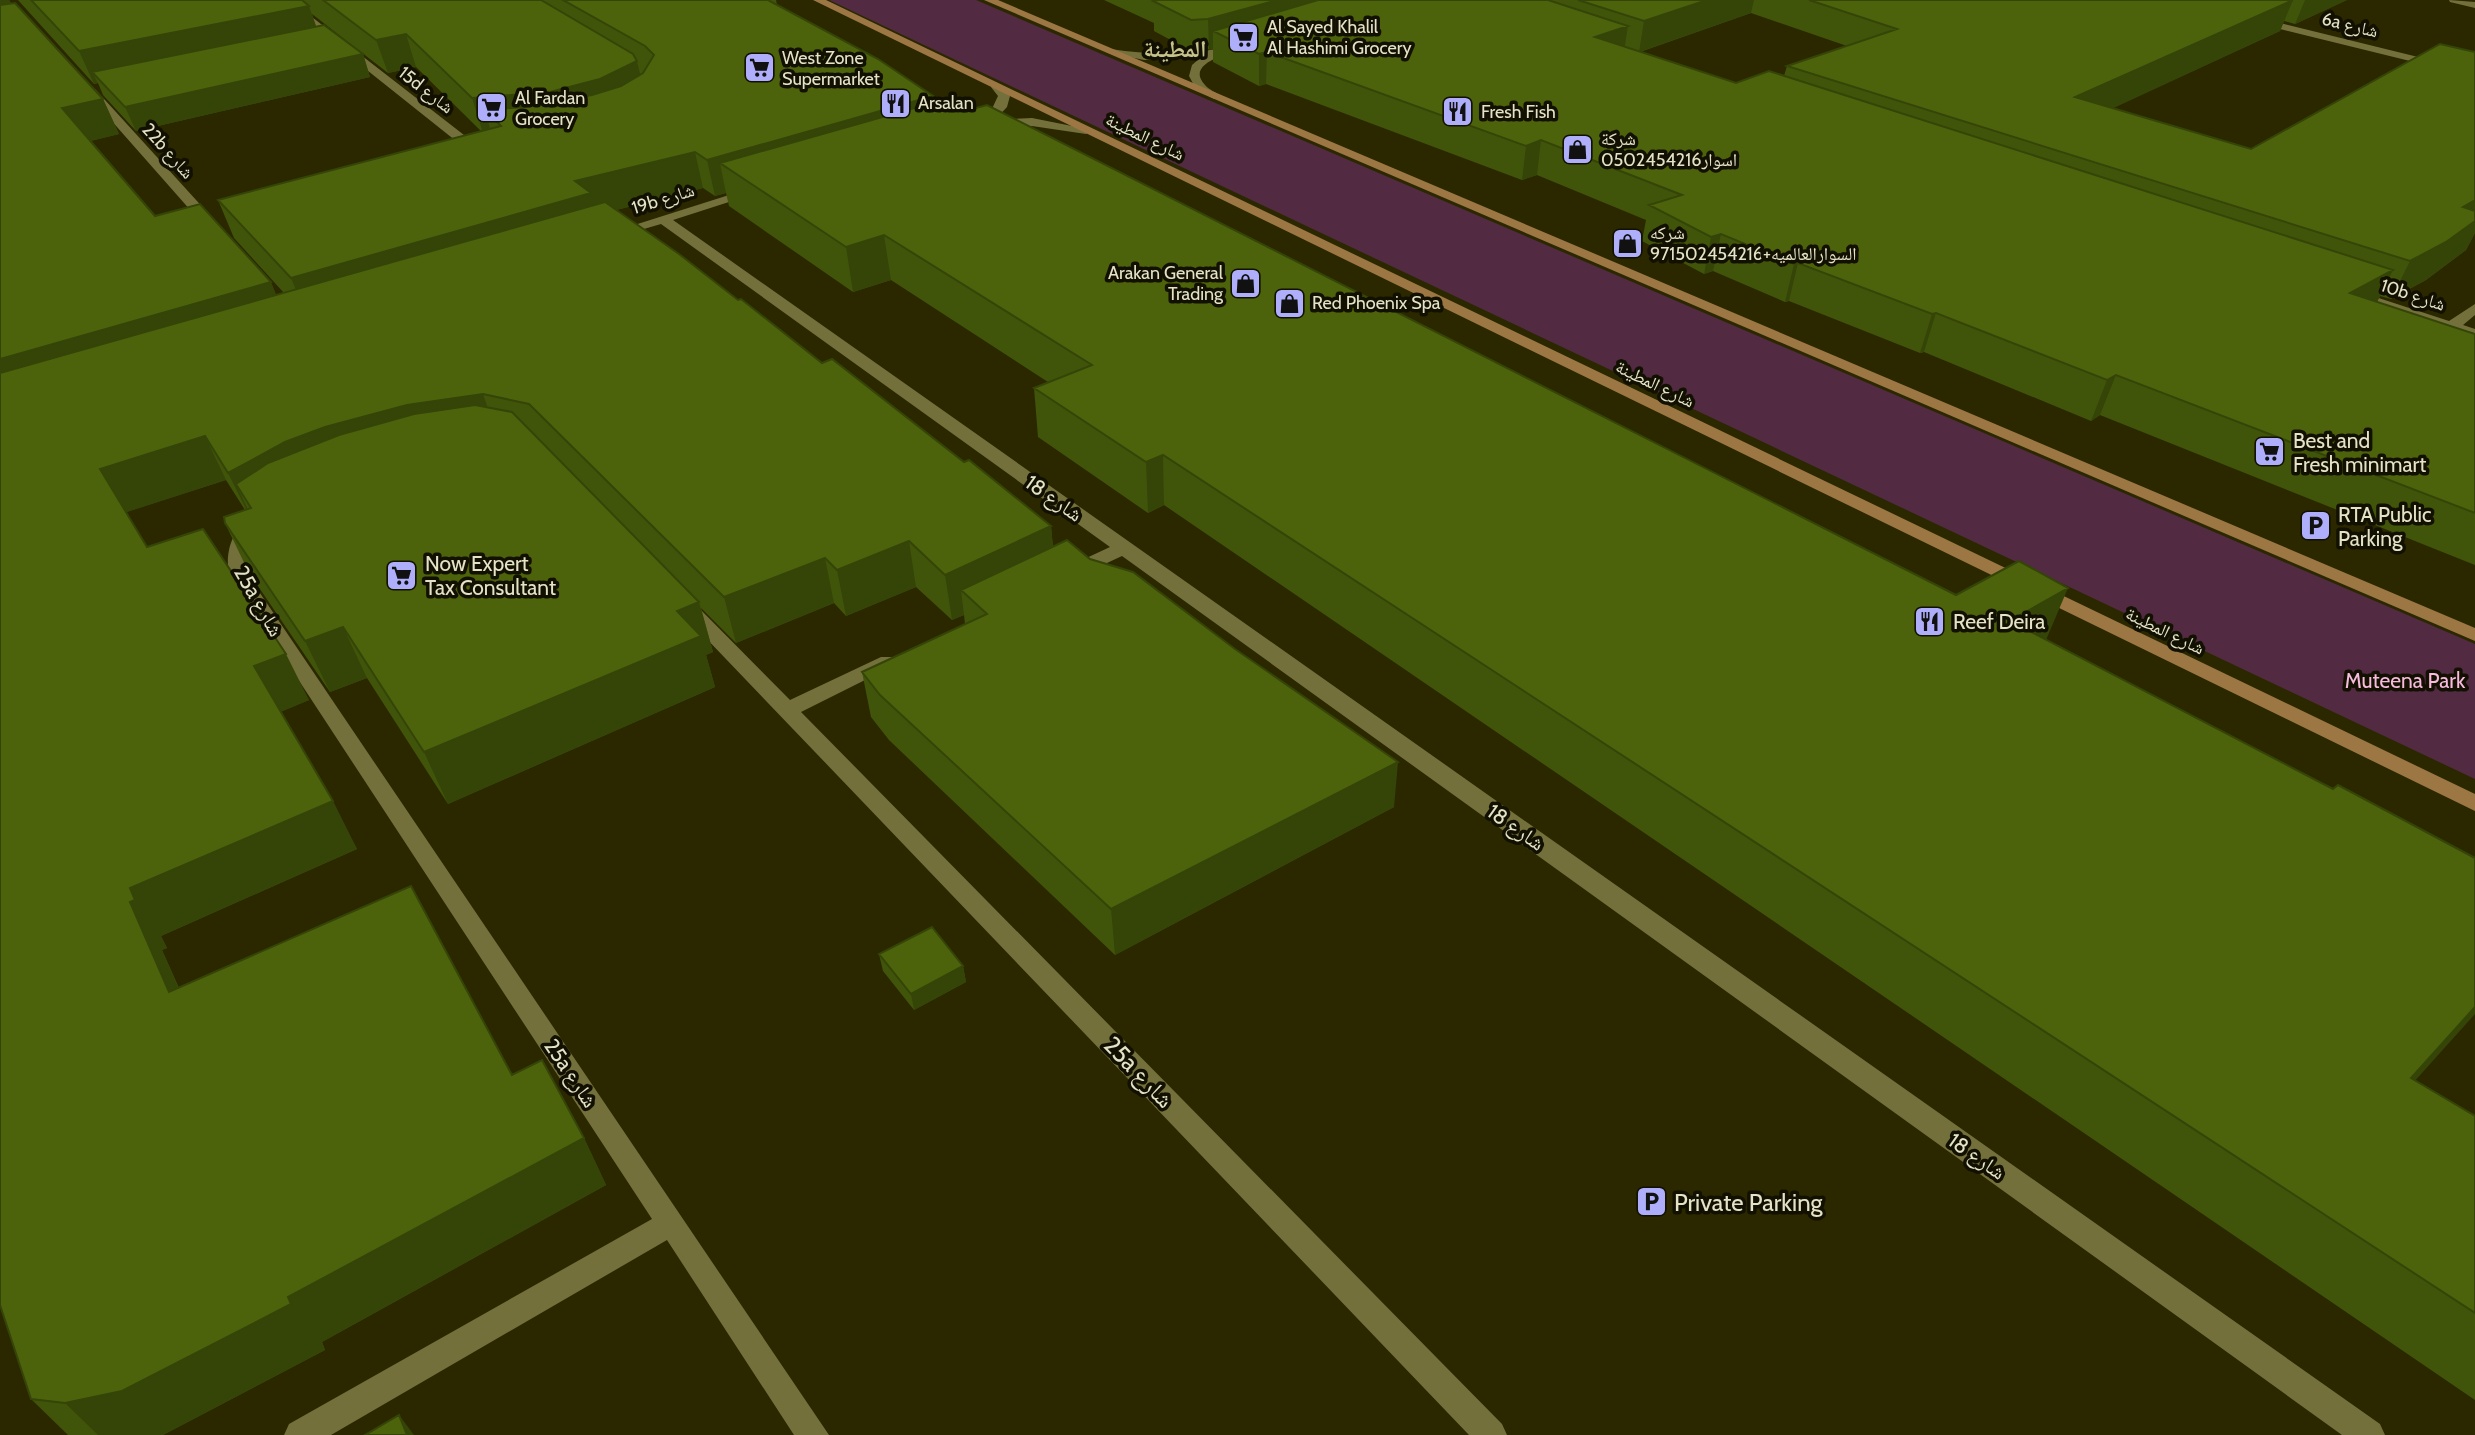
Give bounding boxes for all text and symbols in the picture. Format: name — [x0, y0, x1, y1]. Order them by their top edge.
street label: 6a شارع — [2320, 7, 2380, 43]
place label: Al Sayed Khalil Al Hashimi Grocery — [1267, 16, 1412, 59]
supermarket icon: Al Sayed Khalil Al Hashimi Grocery — [1227, 20, 1261, 54]
district label: المطينة — [1144, 35, 1206, 63]
place label: West Zone Supermarket — [782, 47, 880, 90]
supermarket icon: West Zone Supermarket — [742, 51, 776, 85]
street label: 15d شارع — [394, 62, 458, 118]
restaurant icon: Arsalan — [878, 86, 912, 120]
place label: Al Fardan Grocery — [515, 87, 585, 130]
supermarket icon: Al Fardan Grocery — [475, 91, 509, 125]
place label: Arsalan — [918, 92, 974, 114]
restaurant icon: Fresh Fish — [1441, 95, 1475, 129]
place label: Fresh Fish — [1481, 101, 1556, 123]
street label: شارع المطينة — [1102, 108, 1188, 166]
street label: 22b شارع — [137, 119, 199, 183]
place label: شركة اسوار0502454216 — [1601, 128, 1737, 171]
shop icon: شركة اسوار0502454216 — [1561, 132, 1595, 166]
street label: 19b شارع — [629, 179, 697, 219]
place label: شركه السوارالعالميه+971502454216 — [1650, 222, 1857, 265]
shop icon: شركه السوارالعالميه+971502454216 — [1610, 226, 1644, 260]
place label: Arakan General Trading — [1108, 262, 1224, 305]
shop icon: Arakan General Trading — [1229, 266, 1263, 300]
street label: 10b شارع — [2378, 274, 2448, 316]
shop icon: Red Phoenix Spa — [1272, 286, 1306, 320]
place label: Red Phoenix Spa — [1312, 292, 1441, 314]
street label: شارع المطينة — [1612, 355, 1698, 413]
place label: Best and Fresh minimart — [2293, 428, 2426, 477]
supermarket icon: Best and Fresh minimart — [2253, 435, 2287, 469]
street label: شارع 18 — [1020, 469, 1087, 527]
place label: RTA Public Parking — [2338, 502, 2432, 551]
parking icon: RTA Public Parking — [2298, 509, 2332, 543]
place label: Now Expert Tax Consultant — [425, 551, 556, 600]
supermarket icon: Now Expert Tax Consultant — [385, 558, 419, 592]
street label: 25a شارع — [228, 561, 289, 641]
street label: شارع المطينة — [2122, 602, 2208, 660]
restaurant icon: Reef Deira — [1913, 604, 1947, 638]
place label: Reef Deira — [1953, 609, 2045, 634]
park label: Muteena Park — [2345, 668, 2466, 693]
street label: شارع 18 — [1482, 798, 1549, 856]
street label: 25a شارع — [1097, 1030, 1180, 1114]
street label: 25a شارع — [538, 1034, 603, 1113]
street label: شارع 18 — [1943, 1127, 2010, 1185]
parking icon: Private Parking — [1634, 1185, 1668, 1219]
place label: Private Parking — [1674, 1188, 1824, 1217]

